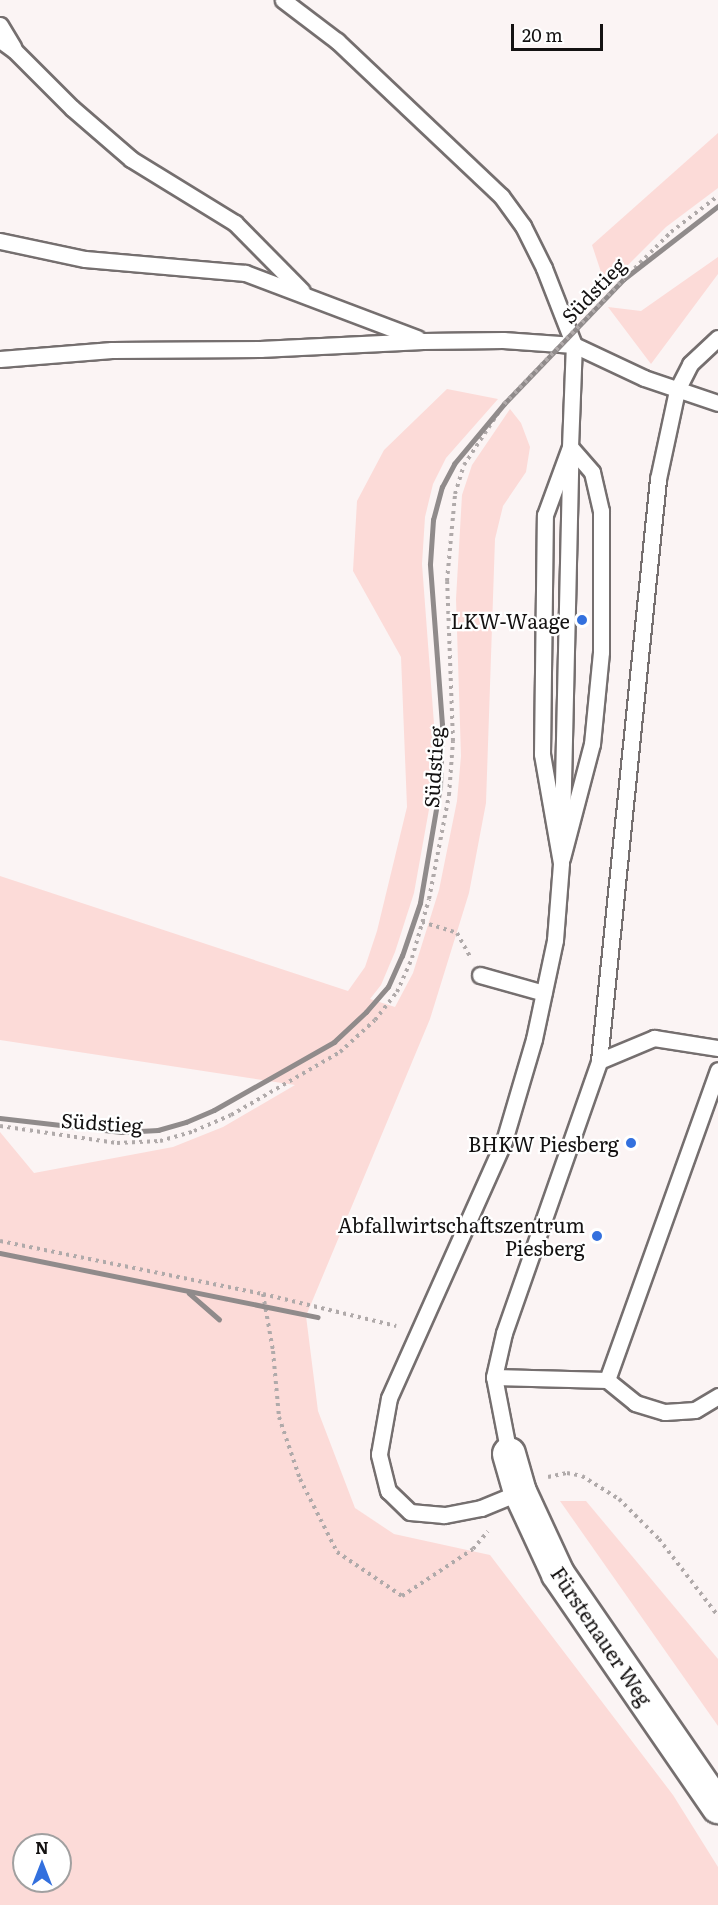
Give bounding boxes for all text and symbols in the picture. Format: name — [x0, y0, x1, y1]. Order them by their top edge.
scale bar — [514, 12, 606, 50]
text: 20 m — [522, 21, 563, 48]
street label: Südstieg — [556, 252, 630, 328]
place label: LKW-Waage — [451, 608, 570, 632]
marker: LKW-Waage — [575, 613, 589, 627]
street label: Südstieg — [418, 725, 448, 809]
street label: Südstieg — [60, 1107, 144, 1137]
place label: BHKW Piesberg — [468, 1131, 619, 1155]
marker: BHKW Piesberg — [624, 1136, 638, 1150]
place label: Abfallwirtschaftszentrum Piesberg — [338, 1212, 585, 1259]
marker: Abfallwirtschaftszentrum Piesberg — [590, 1229, 604, 1243]
street label: Fürstenauer Weg — [547, 1562, 657, 1710]
north arrow — [12, 1833, 72, 1893]
text: N — [35, 1835, 49, 1859]

